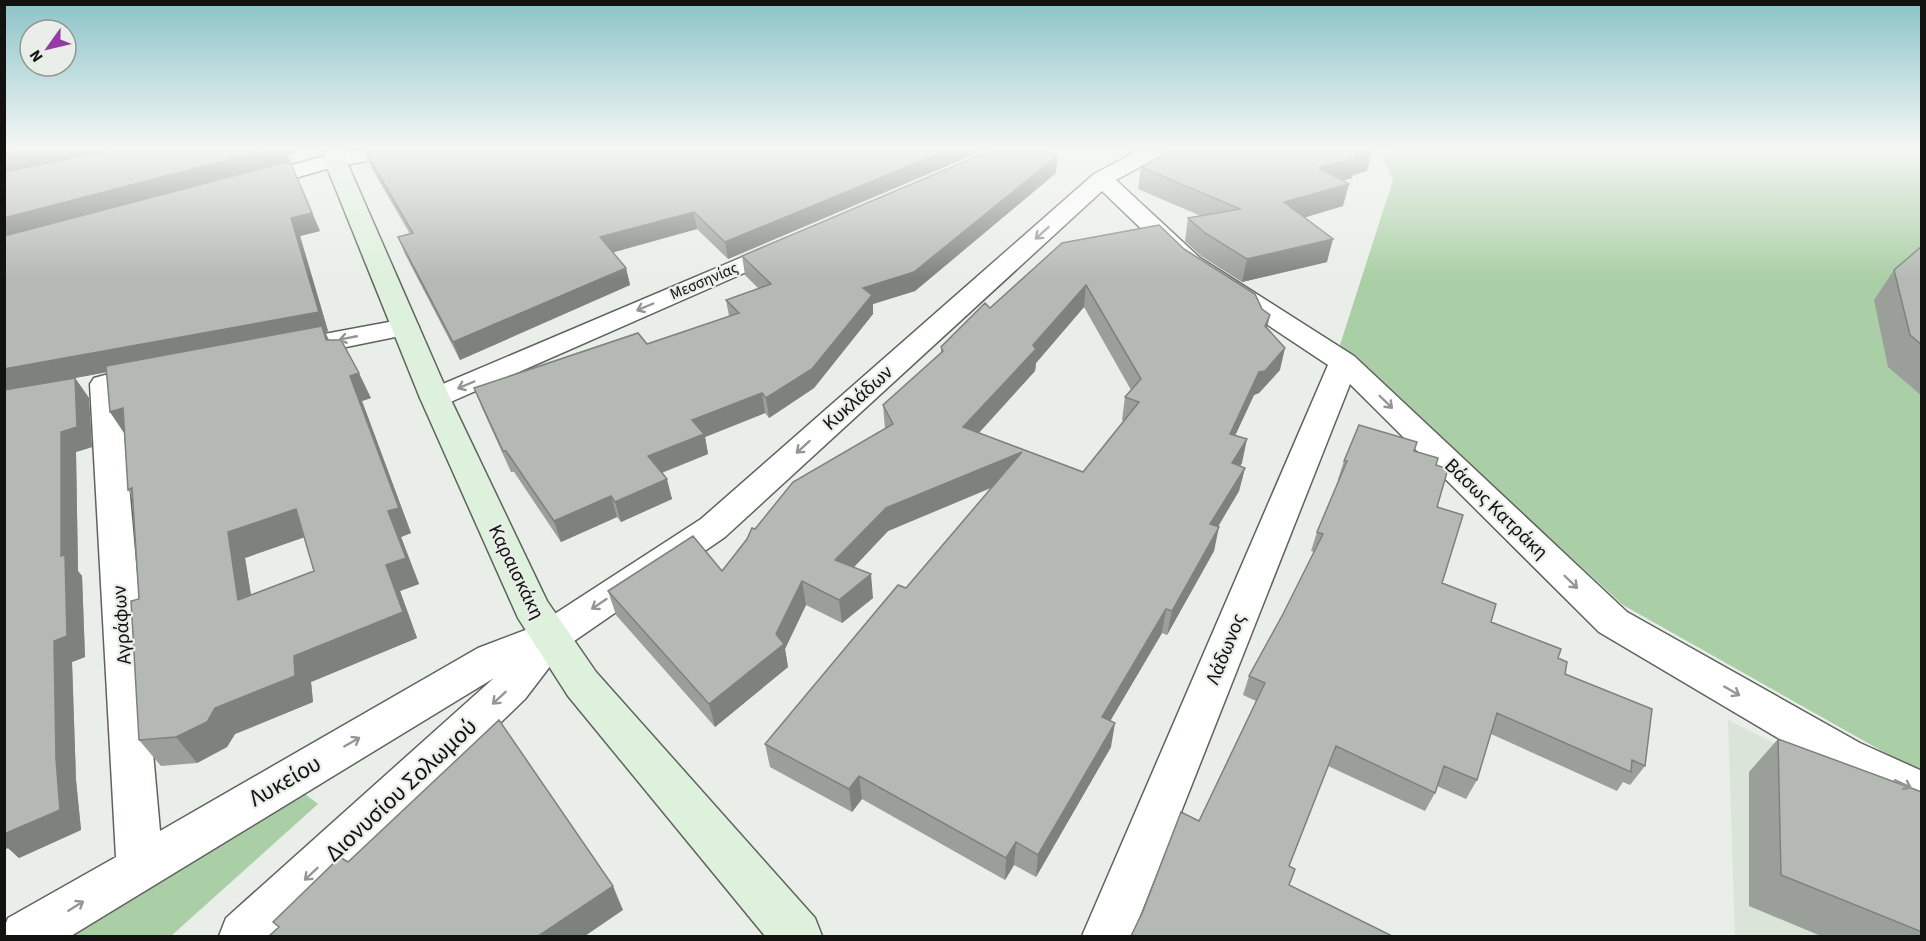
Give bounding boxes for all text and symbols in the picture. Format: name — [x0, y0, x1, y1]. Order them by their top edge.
north arrow — [18, 18, 78, 78]
text: N — [24, 45, 48, 66]
one-way arrow — [1035, 226, 1050, 240]
street label: Μεσσηνίας — [667, 257, 742, 305]
one-way arrow — [636, 302, 654, 313]
one-way arrow — [338, 333, 358, 344]
street label: Κυκλάδων — [817, 359, 900, 437]
one-way arrow — [457, 379, 475, 391]
one-way arrow — [1379, 395, 1394, 410]
one-way arrow — [796, 440, 811, 454]
street label: Βάσως Κατράκη — [1438, 452, 1554, 566]
street label: Καραισκάκη — [481, 520, 551, 624]
one-way arrow — [1564, 575, 1579, 589]
street label: Αγράφων — [105, 584, 139, 665]
one-way arrow — [591, 598, 608, 610]
street label: Λάδωνος — [1199, 609, 1253, 689]
one-way arrow — [1723, 685, 1740, 697]
one-way arrow — [492, 691, 507, 705]
street label: Διονυσίου Σολωμού — [317, 710, 485, 870]
one-way arrow — [343, 736, 360, 748]
street label: Λυκείου — [242, 746, 328, 816]
one-way arrow — [1894, 778, 1912, 790]
one-way arrow — [303, 867, 318, 881]
one-way arrow — [67, 899, 84, 911]

